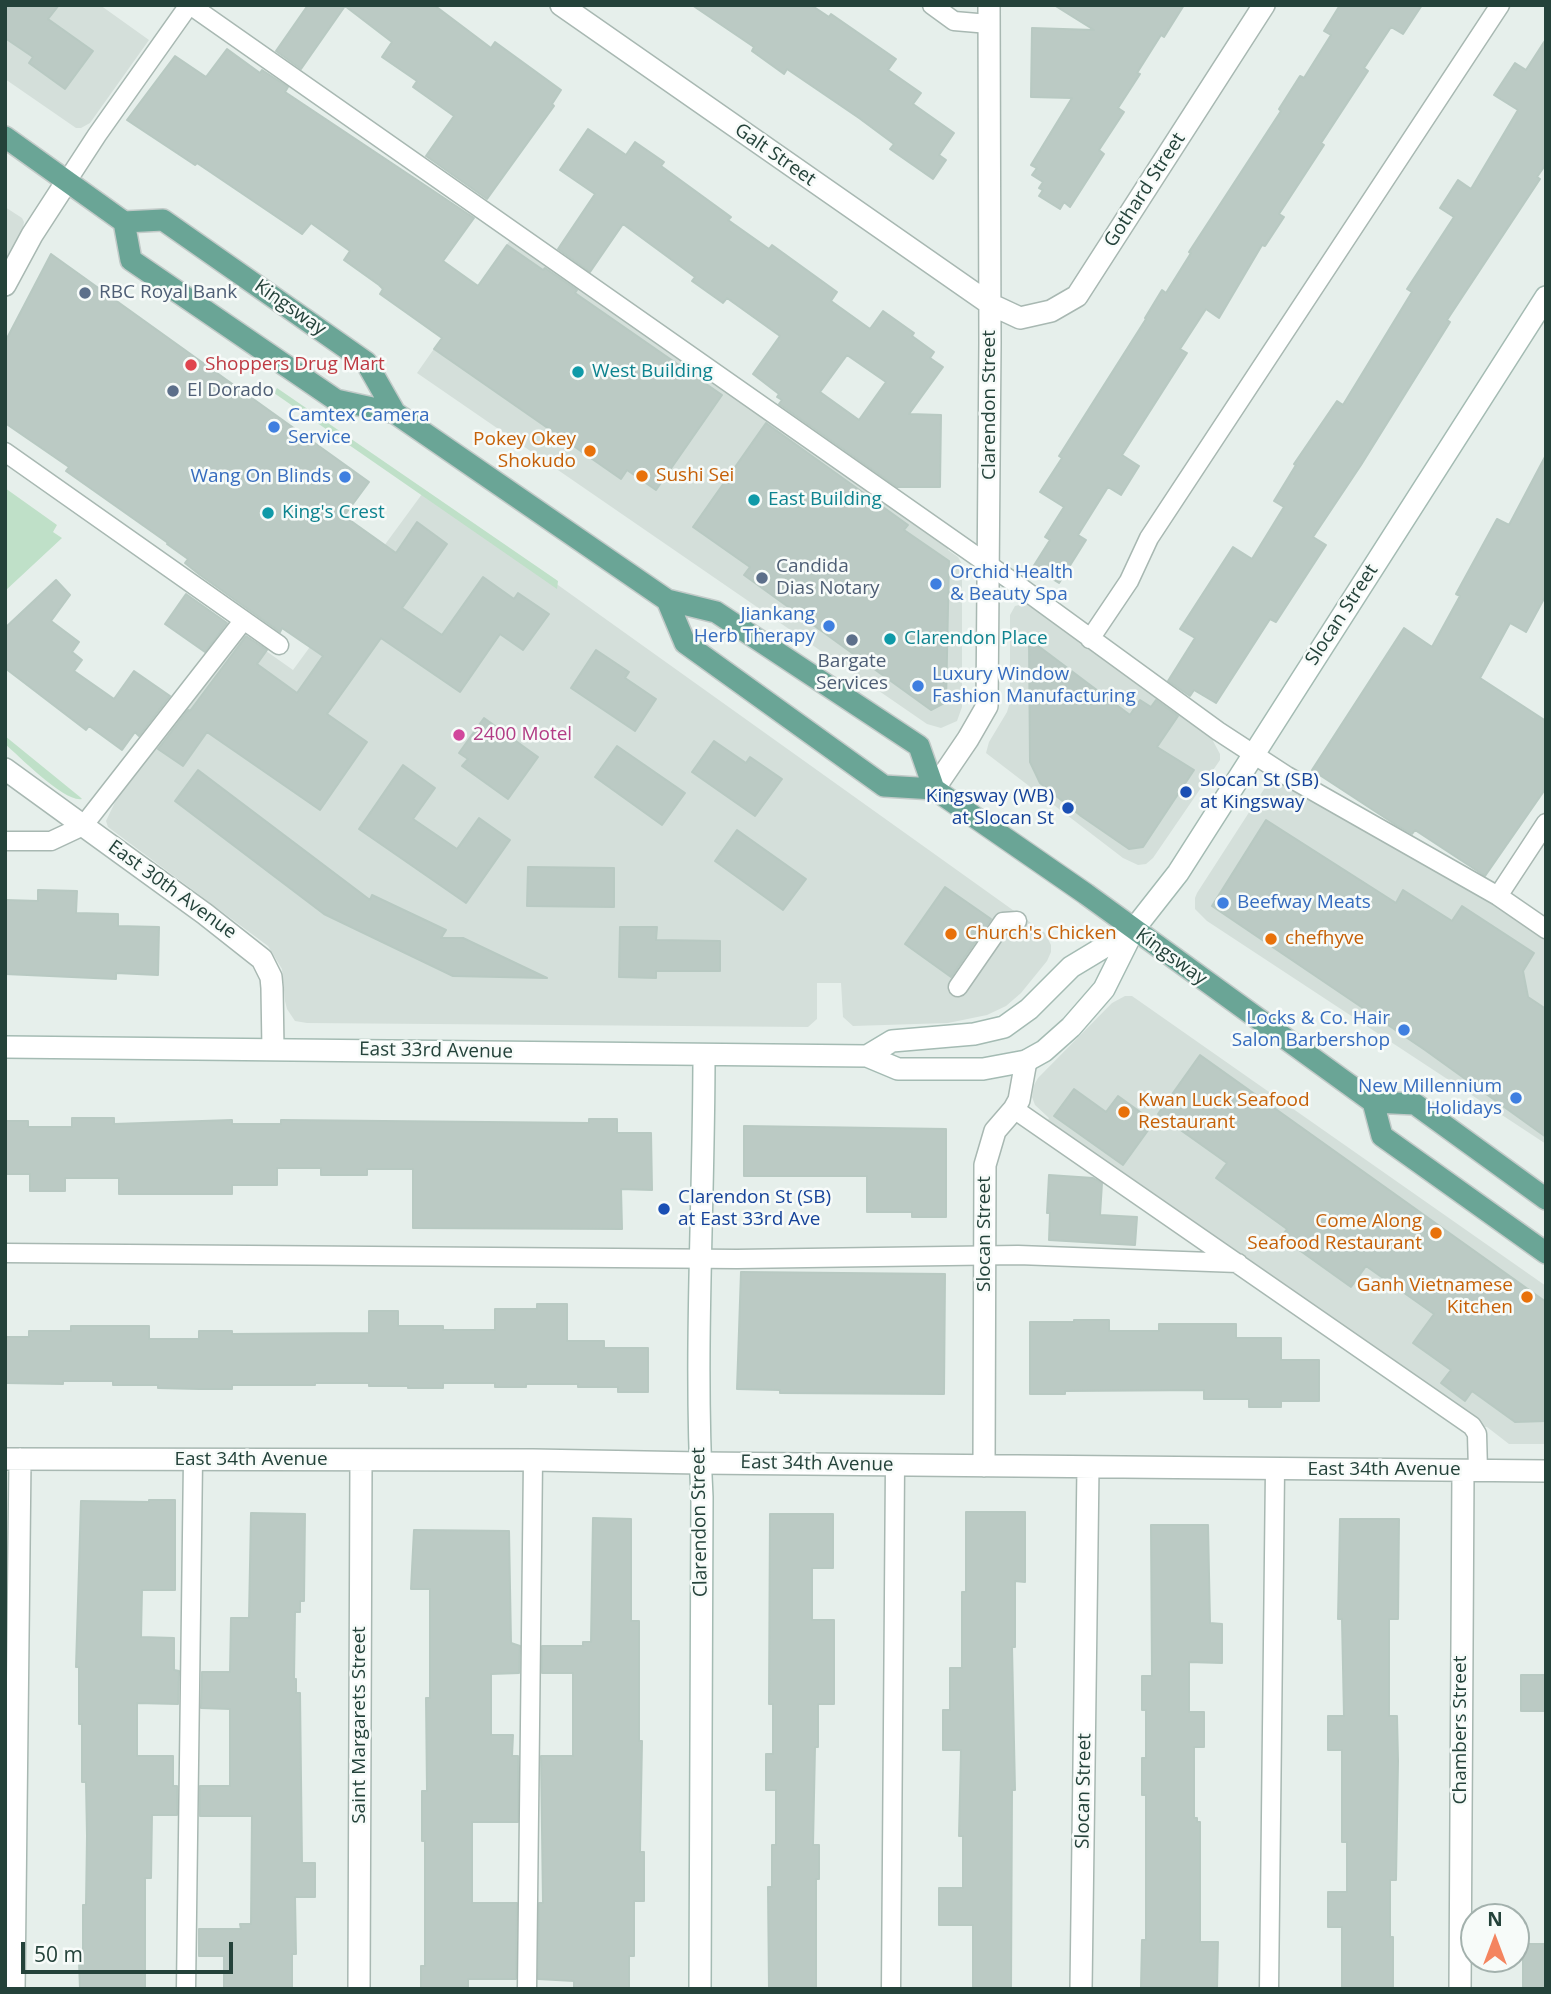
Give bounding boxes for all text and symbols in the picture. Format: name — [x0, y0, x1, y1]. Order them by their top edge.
street label: Galt Street — [730, 119, 820, 191]
street label: Gothard Street — [1100, 129, 1190, 251]
street label: Kingsway — [250, 275, 330, 341]
place label: RBC Royal Bank — [99, 282, 237, 304]
marker: RBC Royal Bank — [77, 285, 93, 301]
street label: Clarendon Street — [979, 330, 1001, 480]
place label: Shoppers Drug Mart — [205, 354, 385, 376]
marker: Shoppers Drug Mart — [183, 357, 199, 373]
place label: West Building — [592, 361, 713, 383]
marker: West Building — [570, 364, 586, 380]
place label: El Dorado — [187, 380, 274, 402]
marker: El Dorado — [165, 383, 181, 399]
place label: Camtex Camera Service — [288, 405, 430, 449]
marker: Camtex Camera Service — [266, 419, 282, 435]
place label: Pokey Okey Shokudo — [473, 429, 576, 473]
marker: Pokey Okey Shokudo — [582, 443, 598, 459]
place label: Sushi Sei — [656, 465, 734, 487]
place label: Wang On Blinds — [190, 466, 331, 488]
marker: Sushi Sei — [634, 468, 650, 484]
marker: Wang On Blinds — [337, 469, 353, 485]
place label: East Building — [768, 489, 882, 511]
marker: East Building — [746, 492, 762, 508]
place label: King's Crest — [282, 502, 385, 524]
marker: King's Crest — [260, 505, 276, 521]
place label: Candida Dias Notary — [776, 556, 879, 600]
street label: Slocan Street — [1301, 560, 1383, 670]
place label: Orchid Health & Beauty Spa — [950, 562, 1073, 606]
marker: Candida Dias Notary — [754, 570, 770, 586]
marker: Orchid Health & Beauty Spa — [928, 576, 944, 592]
place label: Jiankang Herb Therapy — [694, 604, 815, 648]
marker: Jiankang Herb Therapy — [821, 618, 837, 634]
place label: Clarendon Place — [904, 628, 1048, 650]
marker: Clarendon Place — [882, 631, 898, 647]
marker: Bargate Services — [844, 632, 860, 648]
place label: Bargate Services — [816, 651, 888, 695]
place label: Luxury Window Fashion Manufacturing — [932, 664, 1136, 708]
marker: Luxury Window Fashion Manufacturing — [910, 678, 926, 694]
place label: 2400 Motel — [473, 724, 572, 746]
marker: 2400 Motel — [451, 727, 467, 743]
place label: Slocan St (SB) at Kingsway — [1200, 770, 1319, 814]
marker: Slocan St (SB) at Kingsway — [1178, 784, 1194, 800]
place label: Kingsway (WB) at Slocan St — [926, 786, 1054, 830]
marker: Kingsway (WB) at Slocan St — [1060, 800, 1076, 816]
street label: East 30th Avenue — [103, 836, 241, 944]
place label: Beefway Meats — [1237, 892, 1371, 914]
marker: Beefway Meats — [1215, 895, 1231, 911]
place label: Church's Chicken — [965, 923, 1117, 945]
street label: Kingsway — [1131, 924, 1211, 990]
marker: Church's Chicken — [943, 926, 959, 942]
place label: chefhyve — [1285, 928, 1364, 950]
marker: chefhyve — [1263, 931, 1279, 947]
place label: Locks & Co. Hair Salon Barbershop — [1232, 1008, 1390, 1052]
marker: Locks & Co. Hair Salon Barbershop — [1396, 1022, 1412, 1038]
street label: East 33rd Avenue — [359, 1038, 513, 1064]
place label: New Millennium Holidays — [1358, 1076, 1502, 1120]
place label: Kwan Luck Seafood Restaurant — [1138, 1090, 1310, 1134]
marker: New Millennium Holidays — [1508, 1090, 1524, 1106]
marker: Kwan Luck Seafood Restaurant — [1116, 1104, 1132, 1120]
street label: Slocan Street — [974, 1176, 996, 1292]
place label: Clarendon St (SB) at East 33rd Ave — [678, 1187, 831, 1231]
marker: Clarendon St (SB) at East 33rd Ave — [656, 1201, 672, 1217]
place label: Come Along Seafood Restaurant — [1247, 1211, 1422, 1255]
marker: Come Along Seafood Restaurant — [1428, 1225, 1444, 1241]
place label: Ganh Vietnamese Kitchen — [1357, 1275, 1513, 1319]
marker: Ganh Vietnamese Kitchen — [1519, 1289, 1535, 1305]
street label: Clarendon Street — [687, 1447, 713, 1597]
street label: East 34th Avenue — [174, 1449, 328, 1471]
street label: East 34th Avenue — [740, 1451, 894, 1477]
street label: East 34th Avenue — [1307, 1459, 1461, 1481]
street label: Saint Margarets Street — [349, 1626, 371, 1824]
street label: Chambers Street — [1450, 1656, 1472, 1804]
street label: Slocan Street — [1072, 1733, 1096, 1849]
north arrow — [1460, 1903, 1530, 1973]
text: N — [1487, 1906, 1503, 1932]
scale bar — [24, 1927, 236, 1971]
text: 50 m — [34, 1940, 83, 1968]

